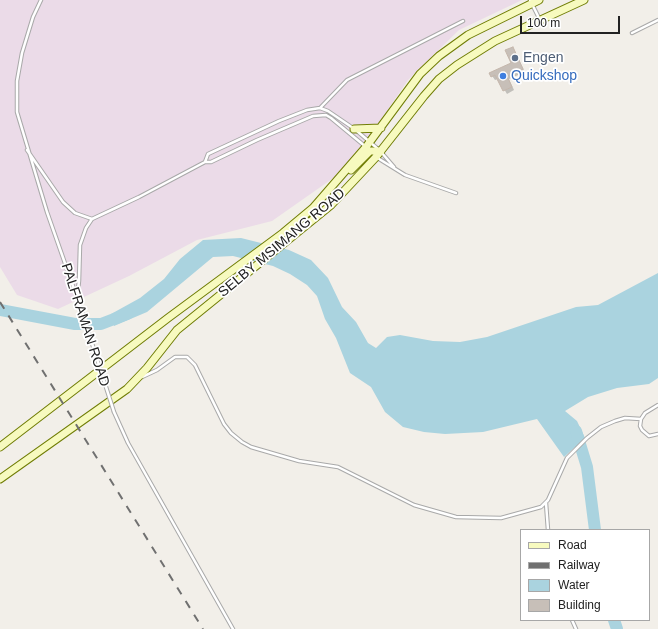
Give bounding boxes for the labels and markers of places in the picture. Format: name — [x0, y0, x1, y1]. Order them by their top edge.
place label: Engen — [523, 50, 563, 66]
marker: Engen — [510, 53, 520, 63]
place label: Quickshop — [511, 68, 577, 84]
marker: Quickshop — [498, 71, 508, 81]

